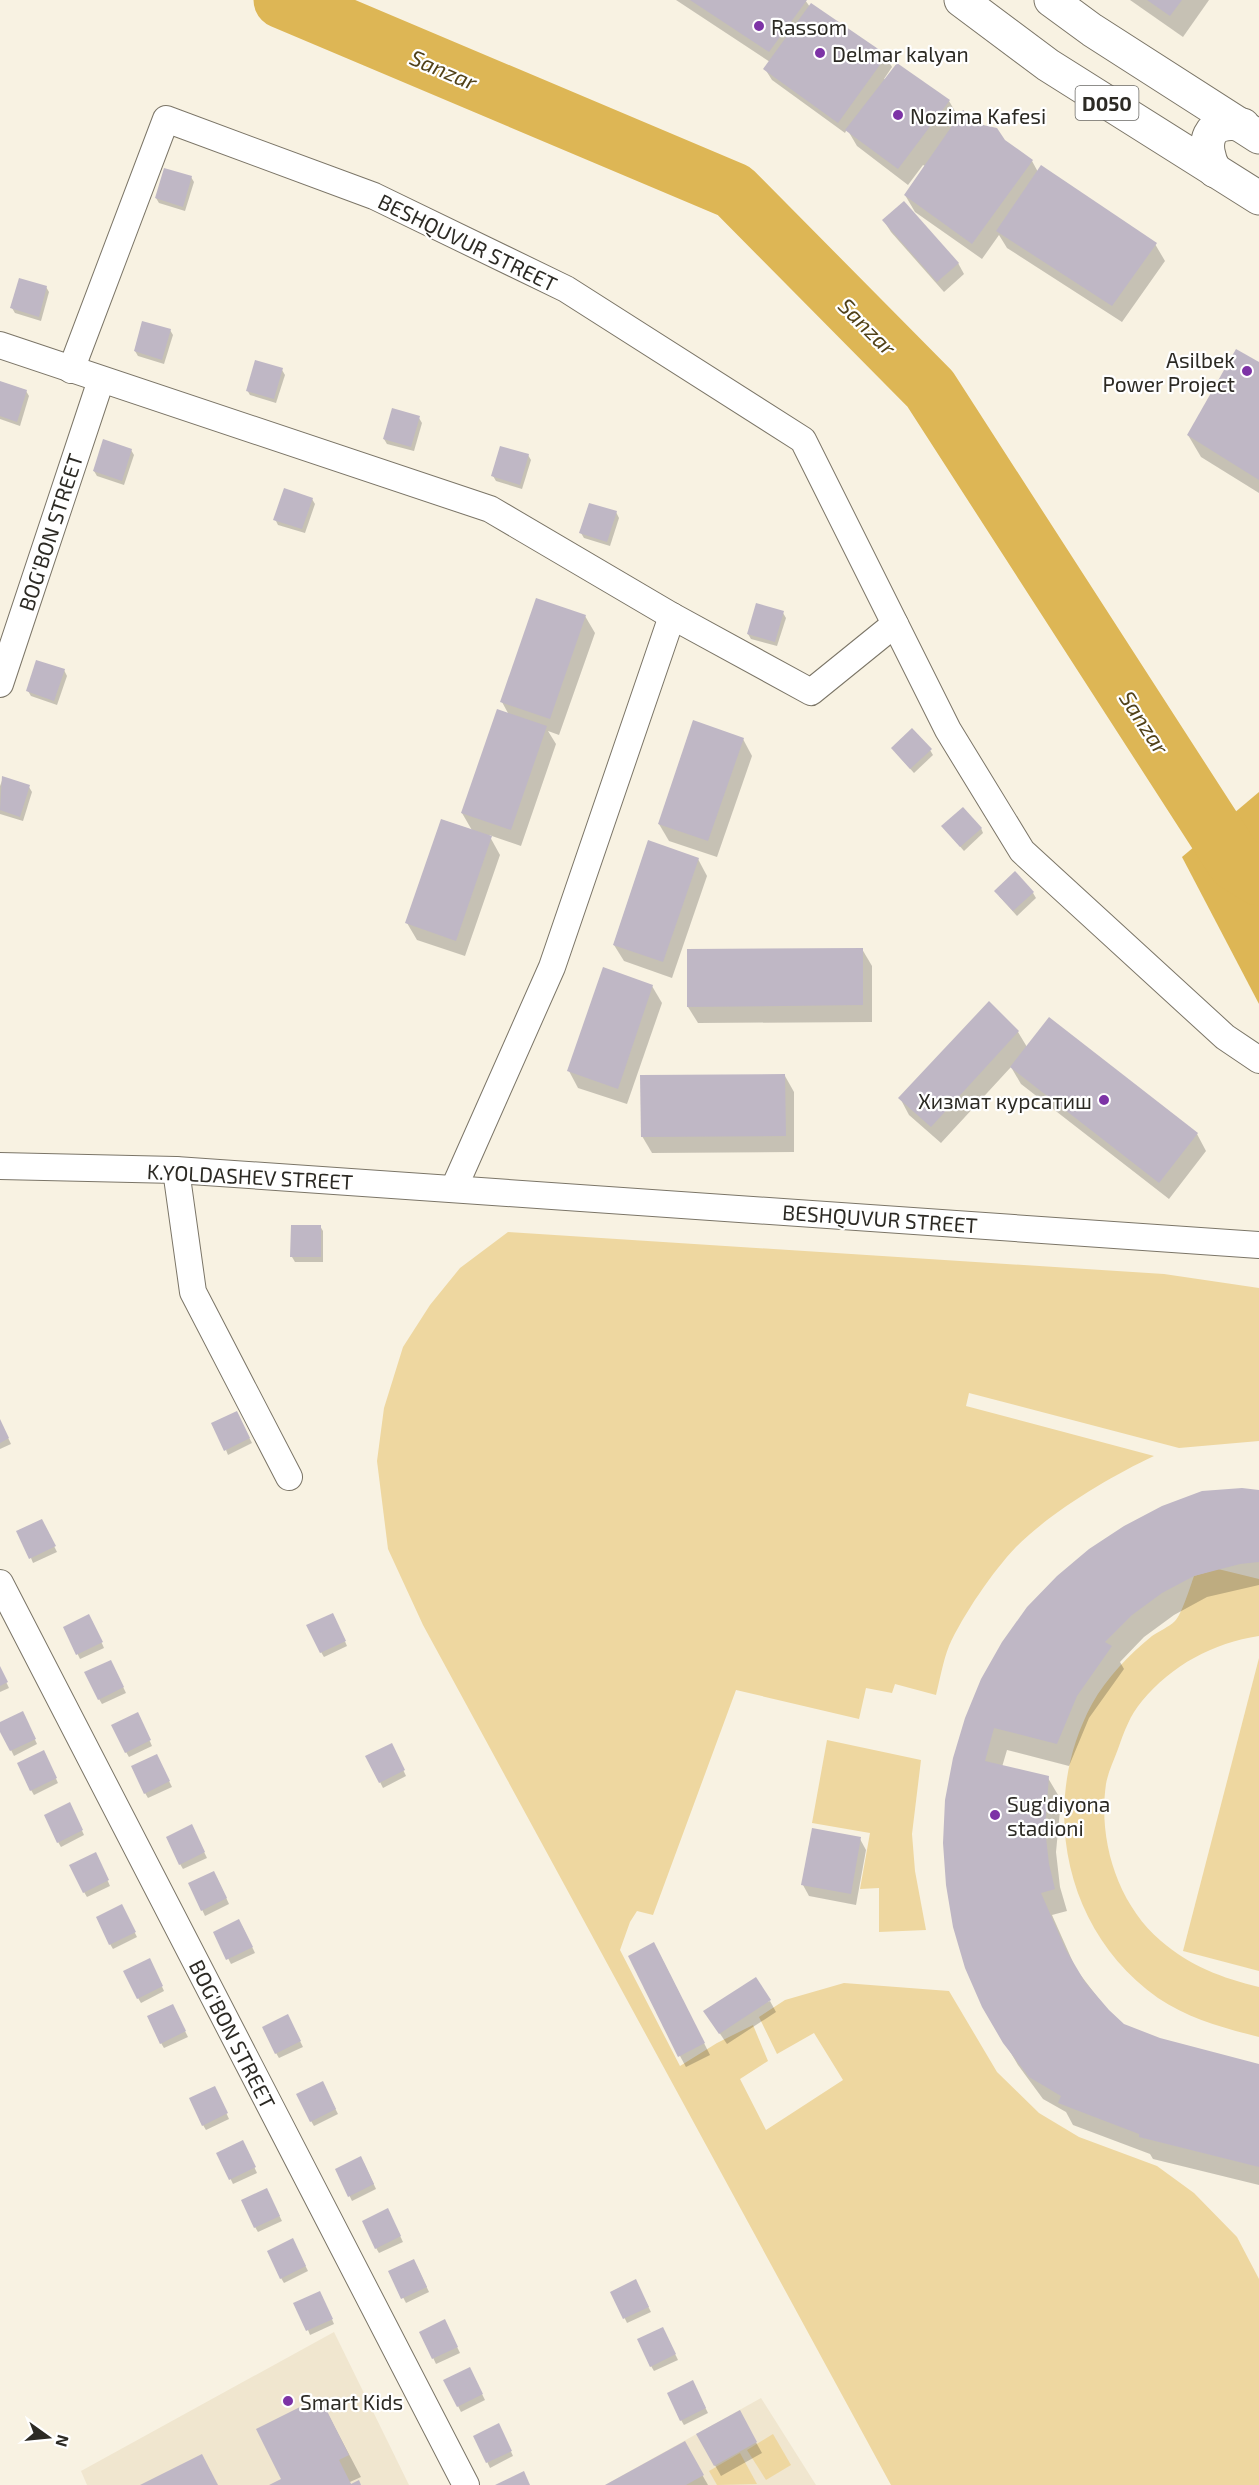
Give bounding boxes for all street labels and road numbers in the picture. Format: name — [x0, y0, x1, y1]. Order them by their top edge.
road number: D050 — [1076, 86, 1138, 120]
street label: BESHQUVUR STREET — [374, 188, 561, 297]
street label: BOG'BON STREET — [13, 450, 87, 614]
street label: K.YOLDASHEV STREET — [146, 1158, 354, 1194]
street label: BESHQUVUR STREET — [781, 1199, 979, 1238]
street label: BOG'BON STREET — [185, 1955, 281, 2113]

